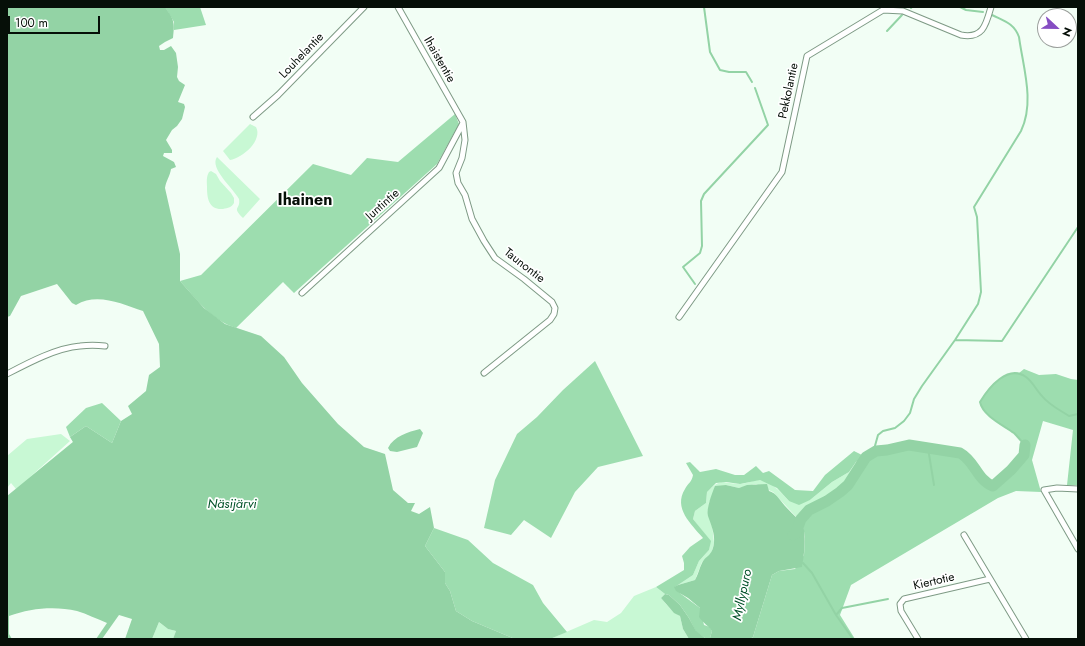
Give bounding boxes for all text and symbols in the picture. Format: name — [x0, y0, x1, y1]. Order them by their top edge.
scale bar — [10, 8, 102, 34]
north arrow — [1037, 8, 1077, 48]
text: 100 m — [15, 14, 48, 32]
text: N — [1058, 25, 1076, 39]
street label: Louhelantie — [277, 30, 327, 82]
street label: Ihaistentie — [420, 35, 458, 85]
street label: Pekkolantie — [776, 62, 802, 120]
street label: Juntintie — [363, 186, 403, 224]
district label: Ihainen — [278, 191, 332, 211]
street label: Taunontie — [501, 246, 547, 286]
water label: Näsijärvi — [207, 497, 257, 513]
water label: Myllypuro — [730, 568, 756, 622]
street label: Kiertotie — [912, 570, 956, 594]

